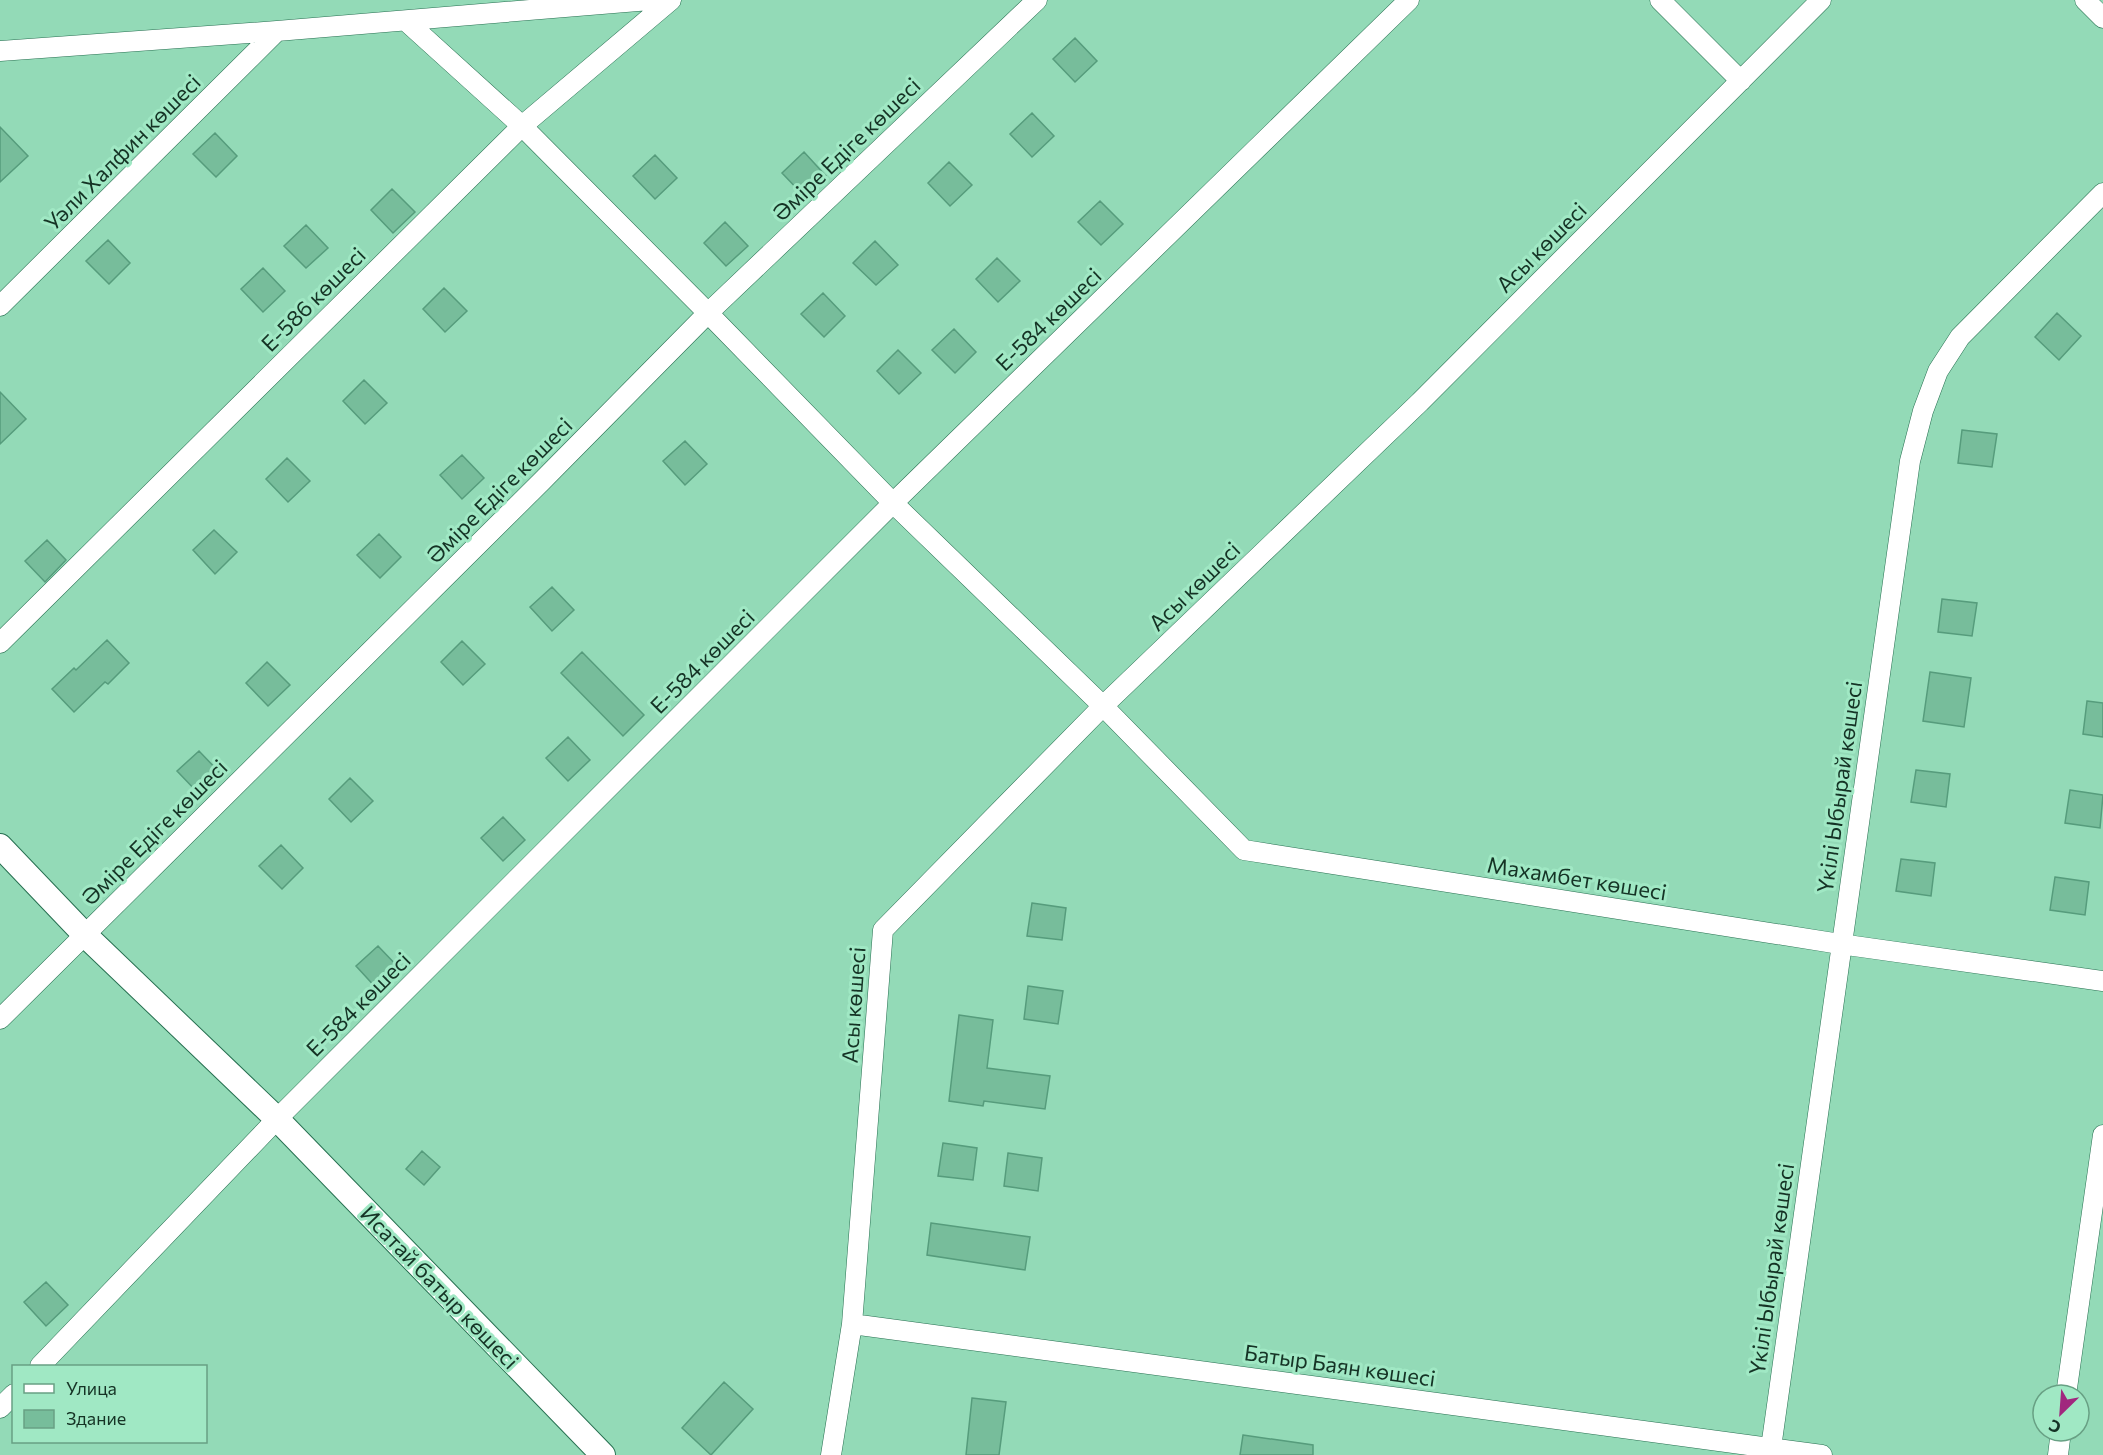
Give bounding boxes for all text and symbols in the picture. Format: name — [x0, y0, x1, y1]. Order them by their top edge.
street label: Уәли Халфин көшесі — [38, 68, 206, 236]
street label: Әміре Едіге көшесі — [766, 72, 926, 226]
street label: Асы көшесі — [1490, 196, 1592, 298]
street label: Е-586 көшесі — [255, 241, 371, 357]
street label: Е-584 көшесі — [989, 262, 1107, 376]
street label: Әміре Едіге көшесі — [420, 411, 578, 569]
street label: Асы көшесі — [1143, 536, 1245, 636]
street label: Е-584 көшесі — [644, 603, 760, 719]
street label: Үкілі Ыбырай көшесі — [1811, 679, 1867, 895]
street label: Әміре Едіге көшесі — [75, 753, 233, 911]
street label: Махамбет көшесі — [1485, 850, 1669, 906]
street label: Е-584 көшесі — [300, 946, 416, 1062]
street label: Асы көшесі — [835, 946, 871, 1064]
street label: Үкілі Ыбырай көшесі — [1743, 1161, 1799, 1377]
street label: Исатай батыр көшесі — [355, 1200, 525, 1374]
street label: Батыр Баян көшесі — [1243, 1338, 1437, 1392]
legend — [12, 1365, 207, 1443]
text: Улица — [66, 1377, 117, 1399]
north arrow — [2031, 1383, 2091, 1443]
text: Здание — [66, 1407, 126, 1429]
text: С — [2045, 1416, 2063, 1438]

